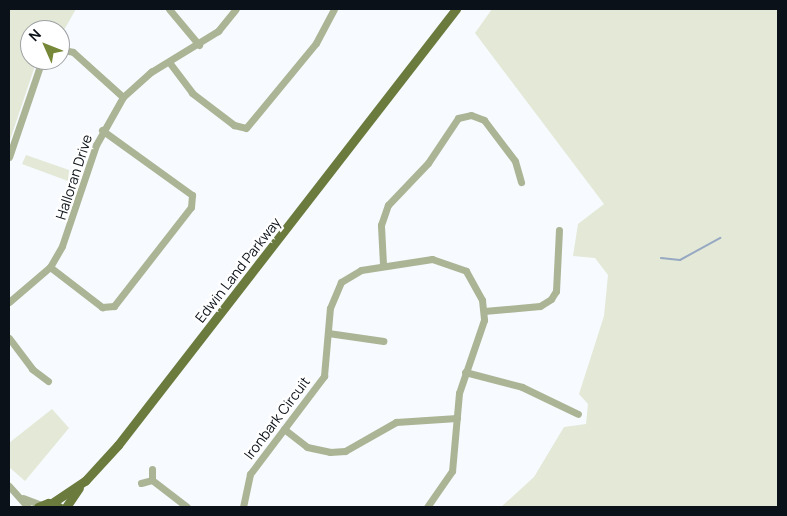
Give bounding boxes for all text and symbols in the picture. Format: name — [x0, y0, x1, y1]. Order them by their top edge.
north arrow — [20, 20, 70, 70]
text: N — [24, 25, 45, 45]
street label: Halloran Drive — [52, 132, 96, 222]
street label: Edwin Land Parkway — [192, 214, 284, 326]
street label: Ironbark Circuit — [241, 374, 313, 462]

